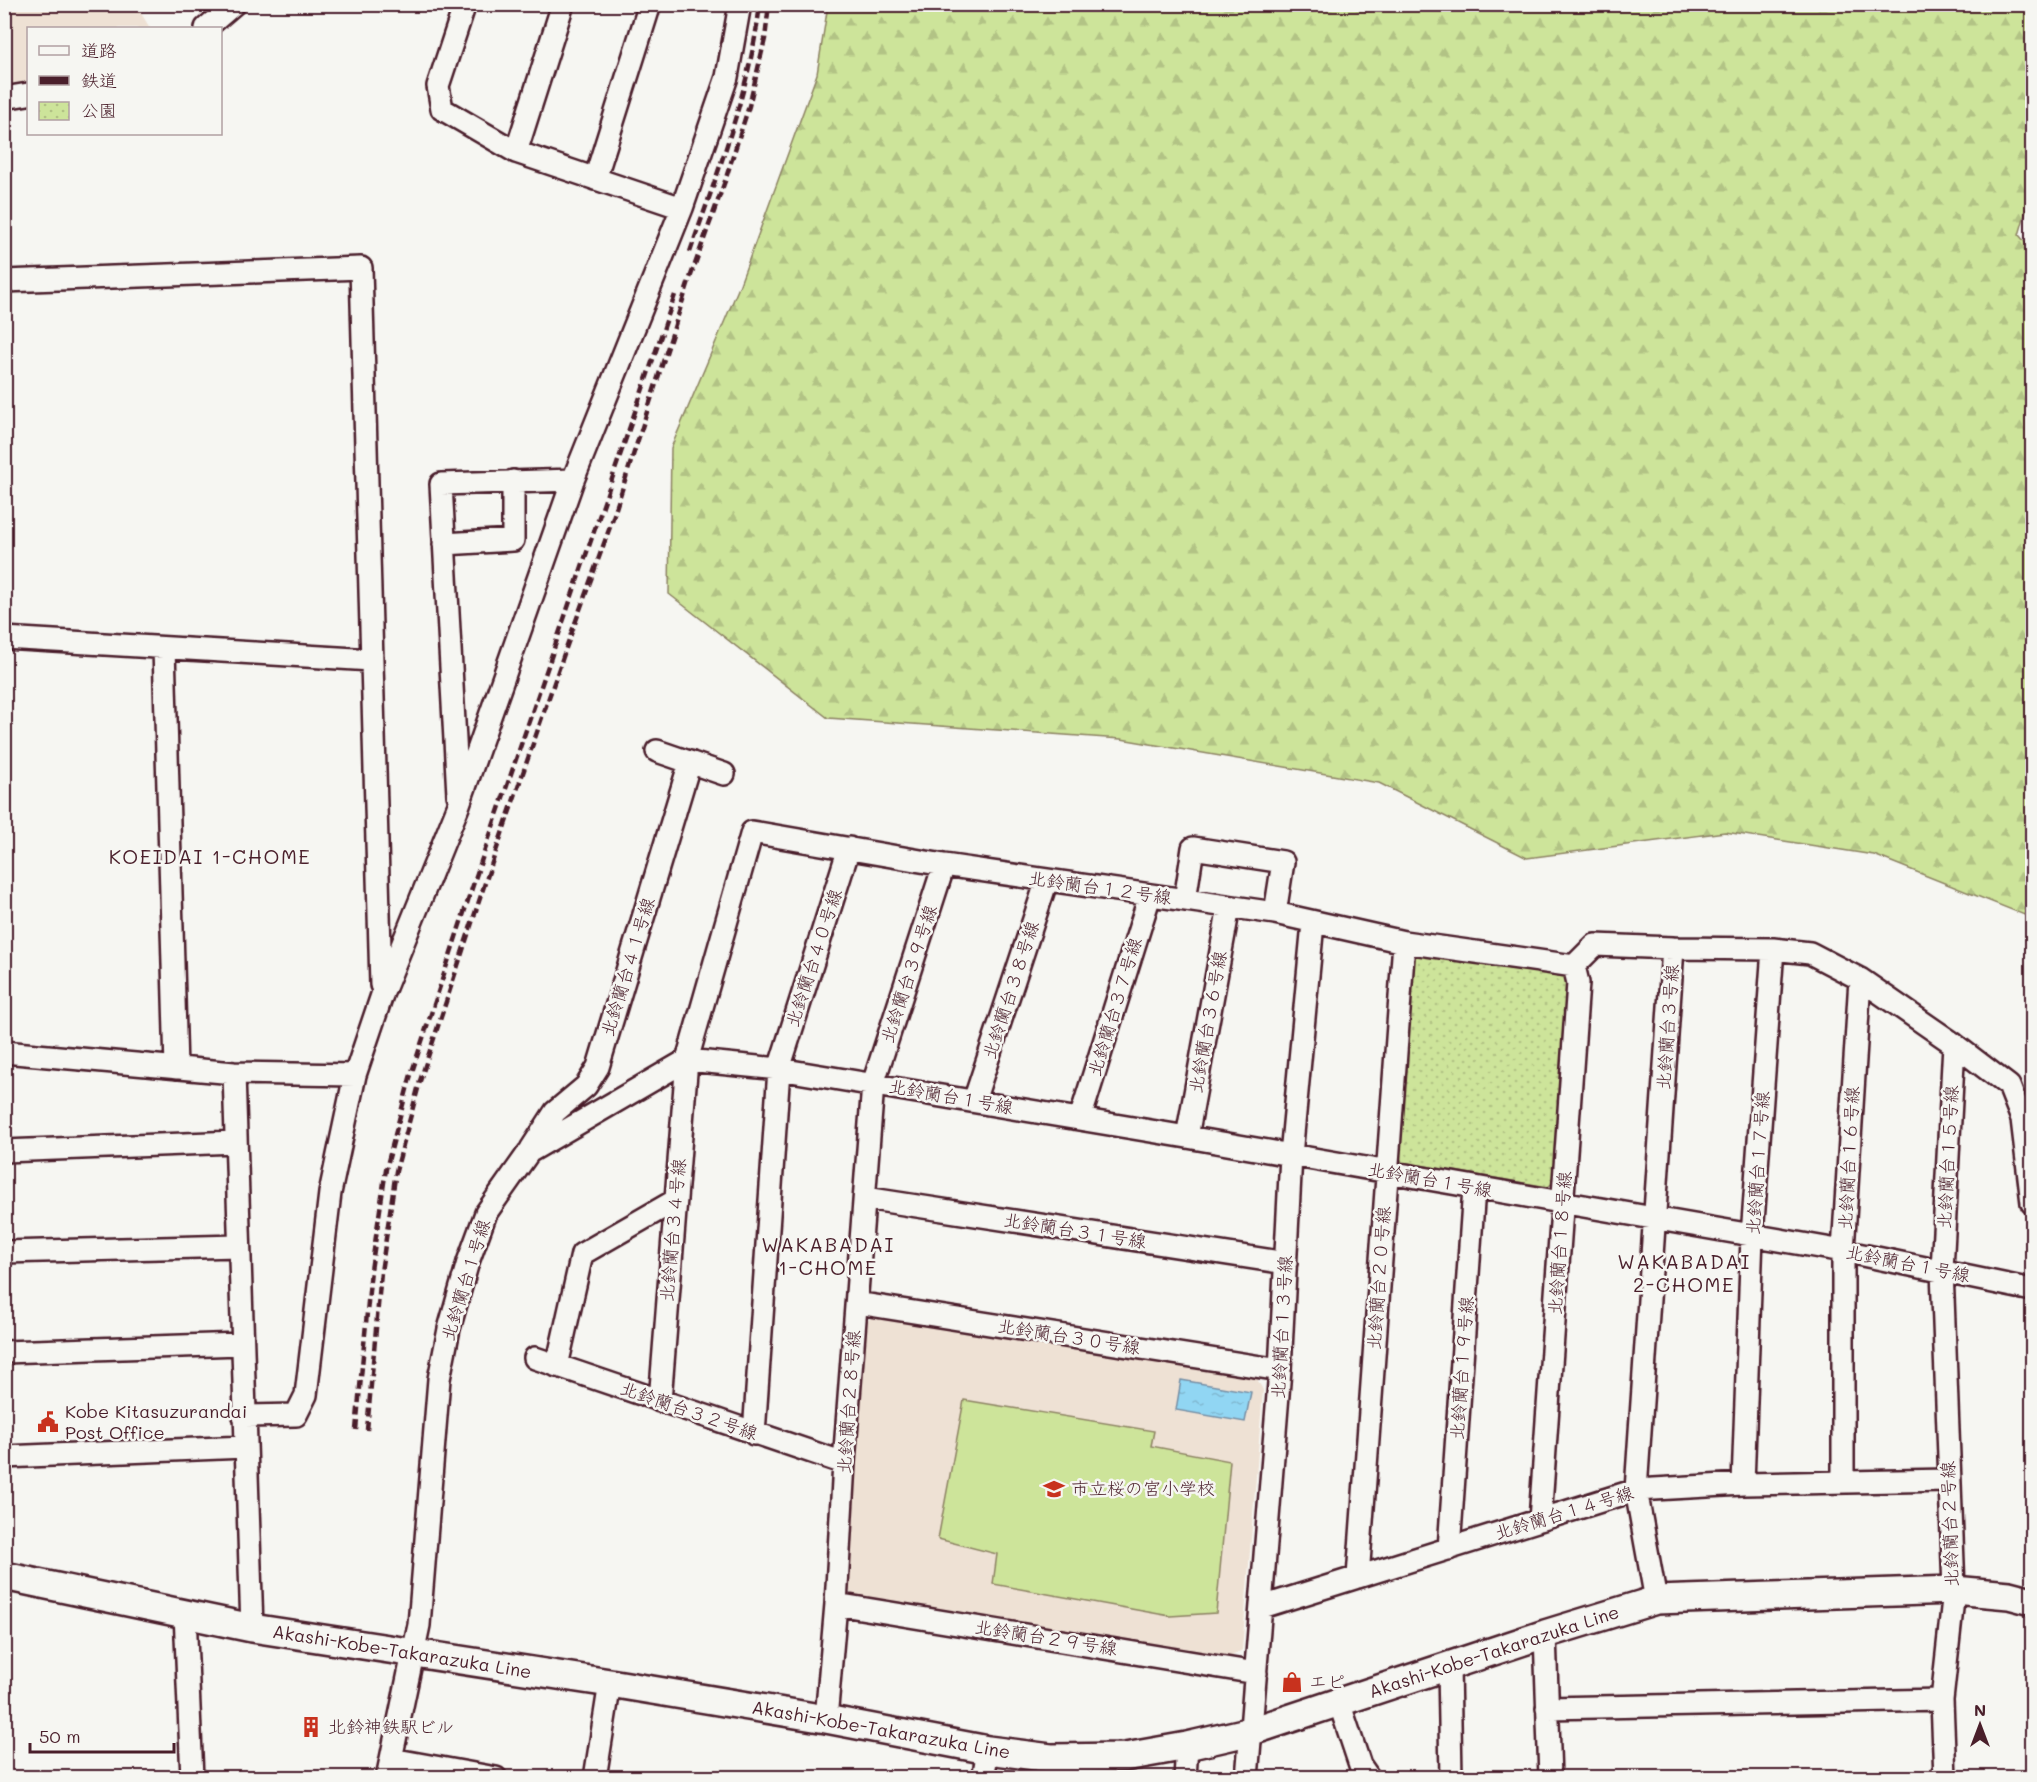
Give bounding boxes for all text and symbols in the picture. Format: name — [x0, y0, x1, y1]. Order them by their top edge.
legend — [27, 27, 222, 135]
text: 道路 — [81, 38, 117, 62]
text: 鉄道 — [81, 68, 117, 92]
text: 公園 — [81, 98, 117, 122]
district label: KOEIDAI 1-CHOME — [109, 843, 311, 869]
street label: 北鈴蘭台１２号線 — [1027, 865, 1173, 909]
street label: 北鈴蘭台４０号線 — [779, 886, 847, 1030]
street label: 北鈴蘭台４１号線 — [595, 894, 660, 1039]
street label: 北鈴蘭台３９号線 — [874, 902, 942, 1046]
street label: 北鈴蘭台３８号線 — [976, 918, 1044, 1062]
street label: 北鈴蘭台３７号線 — [1082, 934, 1147, 1079]
street label: 北鈴蘭台３６号線 — [1183, 949, 1231, 1095]
street label: 北鈴蘭台３号線 — [1651, 963, 1683, 1091]
street label: 北鈴蘭台１号線 — [887, 1073, 1015, 1119]
street label: 北鈴蘭台１５号線 — [1931, 1084, 1963, 1229]
street label: 北鈴蘭台１６号線 — [1832, 1085, 1864, 1230]
street label: 北鈴蘭台１７号線 — [1740, 1090, 1774, 1236]
street label: 北鈴蘭台１号線 — [1366, 1156, 1494, 1202]
street label: 北鈴蘭台３４号線 — [654, 1157, 690, 1303]
street label: 北鈴蘭台１８号線 — [1542, 1170, 1576, 1316]
street label: 北鈴蘭台２０号線 — [1361, 1205, 1395, 1351]
street label: 北鈴蘭台３１号線 — [1002, 1207, 1148, 1253]
street label: 北鈴蘭台１号線 — [435, 1216, 495, 1343]
district label: WAKABADAI 1-CHOME — [761, 1231, 895, 1280]
street label: 北鈴蘭台１号線 — [1844, 1239, 1972, 1287]
district label: WAKABADAI 2-CHOME — [1617, 1248, 1751, 1297]
street label: 北鈴蘭台１３号線 — [1265, 1254, 1297, 1399]
street label: 北鈴蘭台１９号線 — [1444, 1295, 1478, 1441]
street label: 北鈴蘭台３０号線 — [996, 1313, 1142, 1359]
street label: 北鈴蘭台２８号線 — [831, 1329, 865, 1475]
street label: 北鈴蘭台３２号線 — [617, 1375, 761, 1445]
place label: Kobe Kitasuzurandai Post Office — [65, 1399, 247, 1444]
public building icon: Kobe Kitasuzurandai Post Office — [36, 1410, 60, 1434]
street label: 北鈴蘭台２号線 — [1935, 1461, 1963, 1587]
place label: 市立桜の宮小学校 — [1071, 1476, 1215, 1500]
school or university icon: 市立桜の宮小学校 — [1042, 1477, 1066, 1501]
street label: 北鈴蘭台１４号線 — [1491, 1480, 1636, 1545]
street label: Akashi-Kobe-Takarazuka Line — [1365, 1599, 1622, 1703]
street label: 北鈴蘭台２９号線 — [973, 1614, 1119, 1660]
street label: Akashi-Kobe-Takarazuka Line — [271, 1619, 533, 1683]
place label: エピ — [1309, 1669, 1345, 1693]
shop icon: エピ — [1280, 1670, 1304, 1694]
street label: Akashi-Kobe-Takarazuka Line — [750, 1694, 1012, 1764]
north arrow — [1950, 1695, 2010, 1755]
text: N — [1974, 1699, 1986, 1720]
place label: 北鈴神鉄駅ビル — [328, 1714, 454, 1738]
building icon: 北鈴神鉄駅ビル — [299, 1715, 323, 1739]
scale bar — [30, 1716, 174, 1754]
text: 50 m — [39, 1724, 81, 1748]

